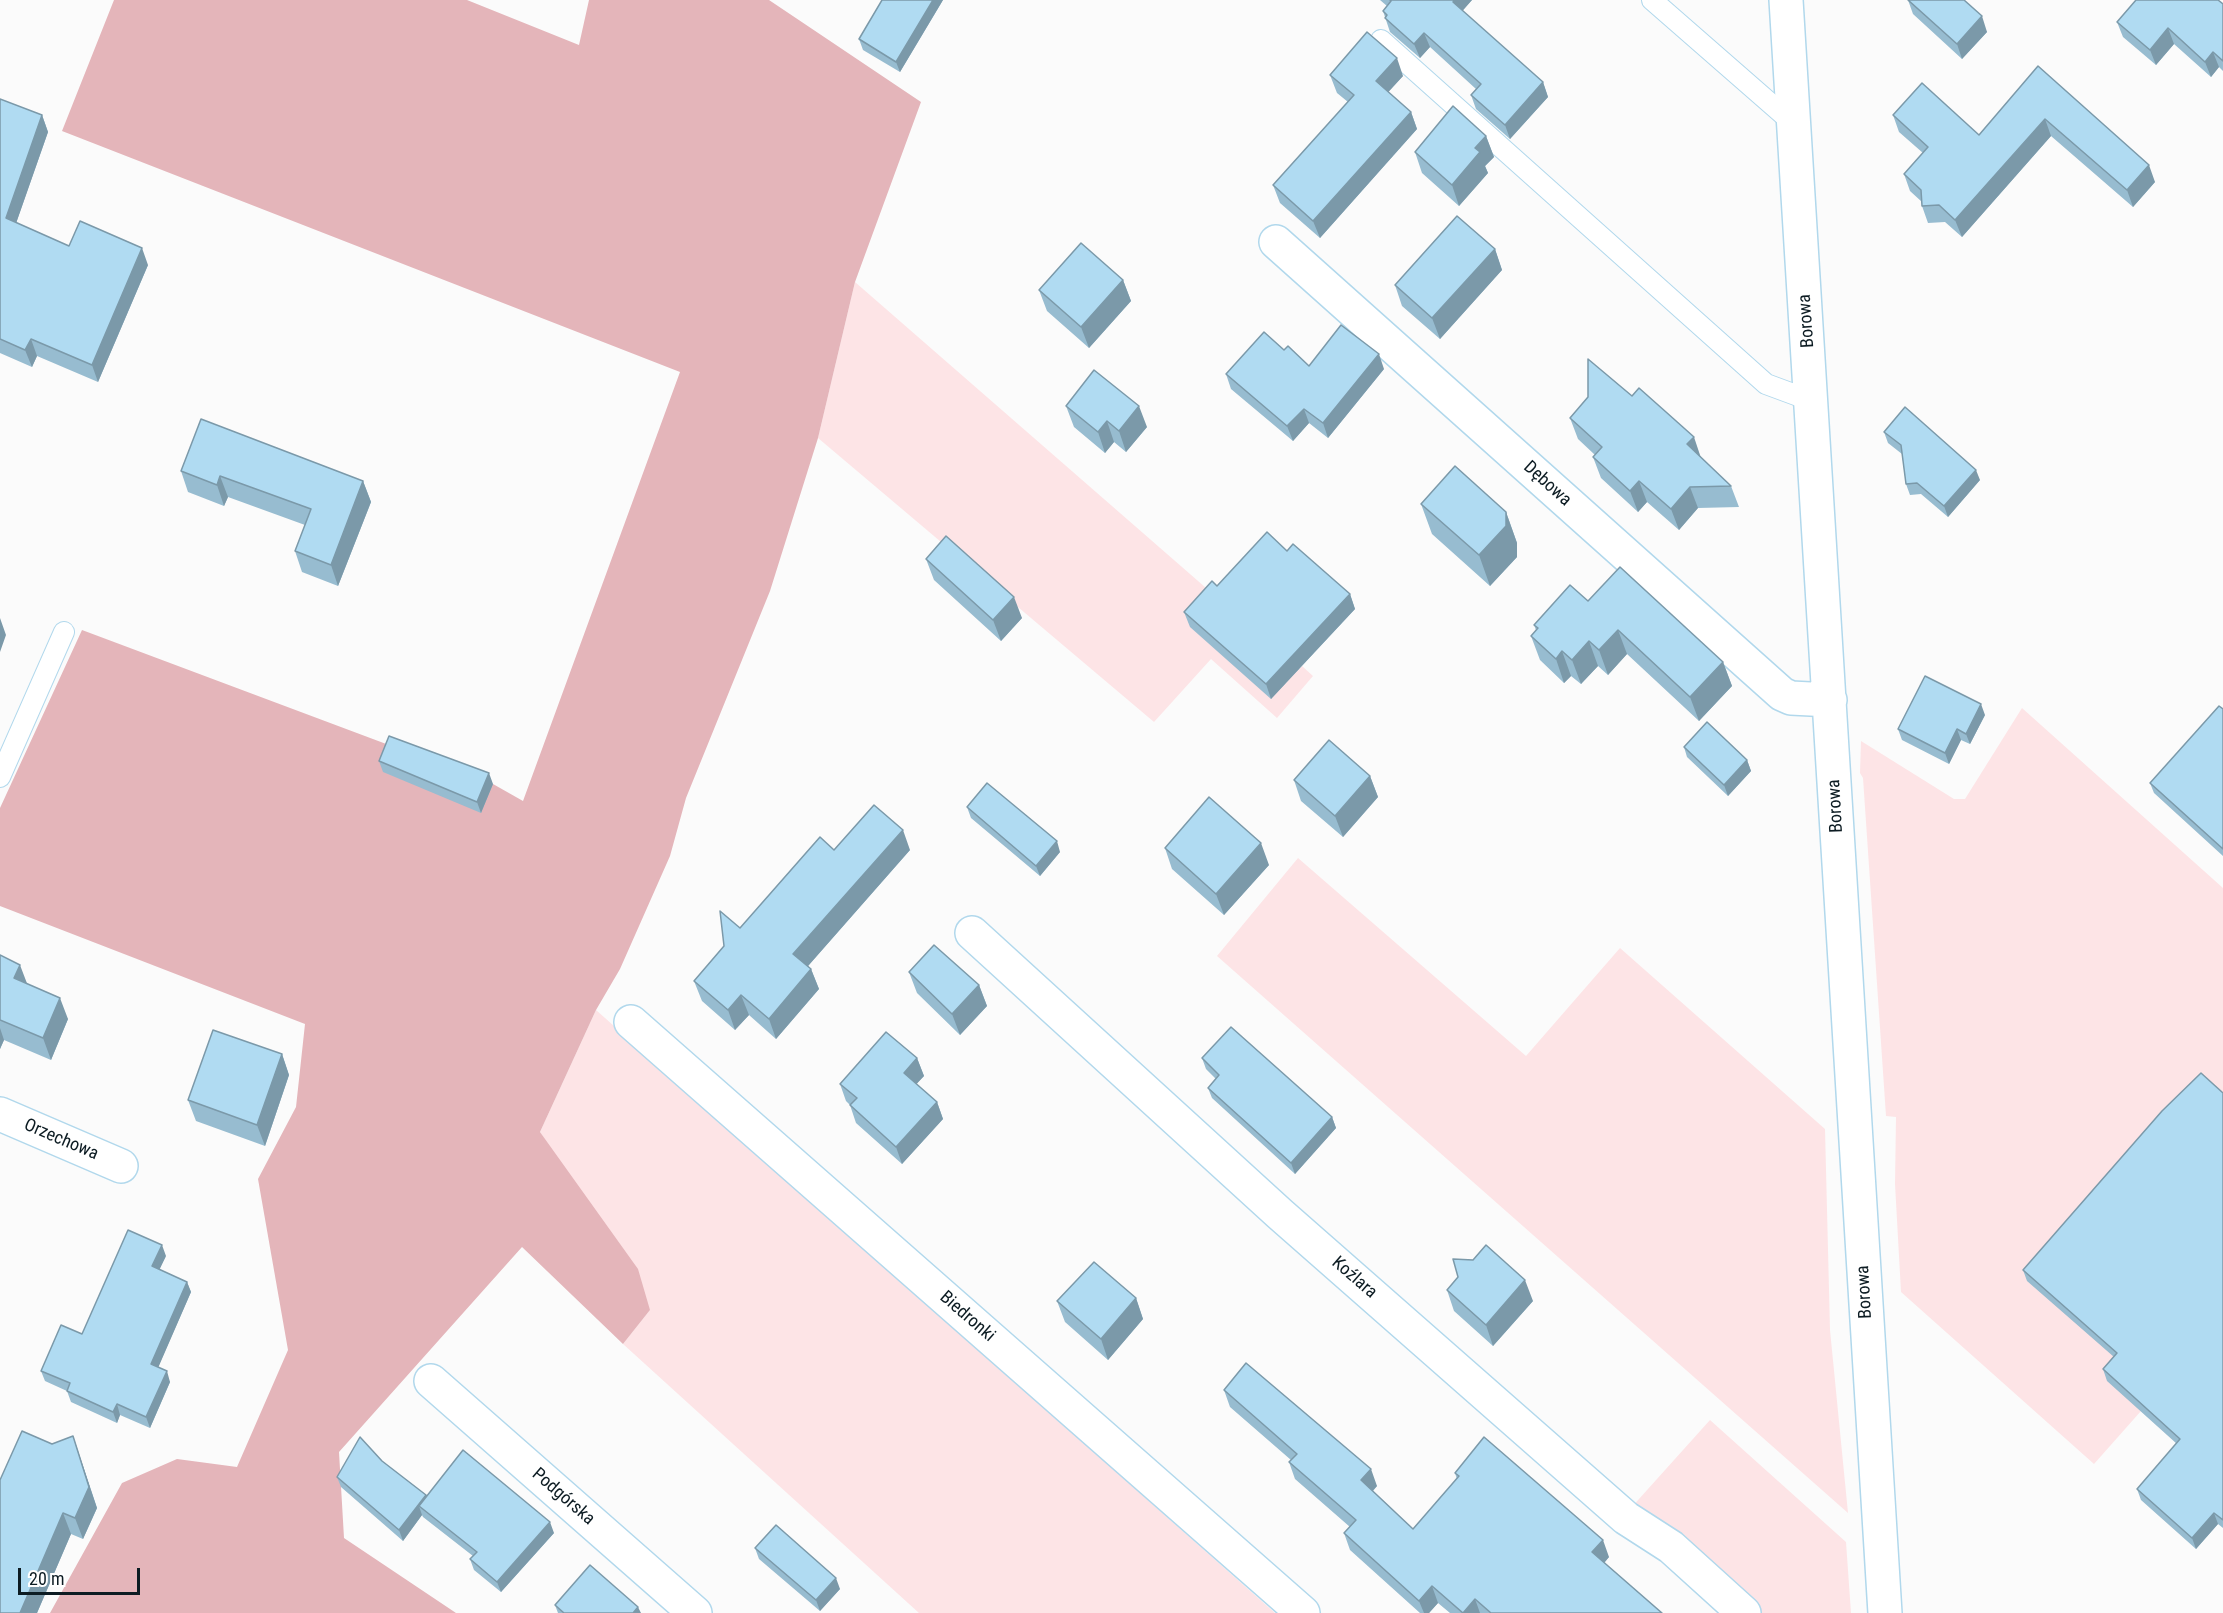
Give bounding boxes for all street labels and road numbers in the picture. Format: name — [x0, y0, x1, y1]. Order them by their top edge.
street label: Borowa — [1794, 294, 1820, 348]
street label: Dębowa — [1519, 457, 1575, 511]
street label: Borowa — [1824, 779, 1848, 833]
street label: Orzechowa — [20, 1115, 102, 1165]
street label: Koźlara — [1327, 1253, 1381, 1303]
street label: Borowa — [1853, 1265, 1877, 1319]
street label: Biedronki — [935, 1287, 999, 1347]
street label: Podgórska — [527, 1464, 599, 1530]

